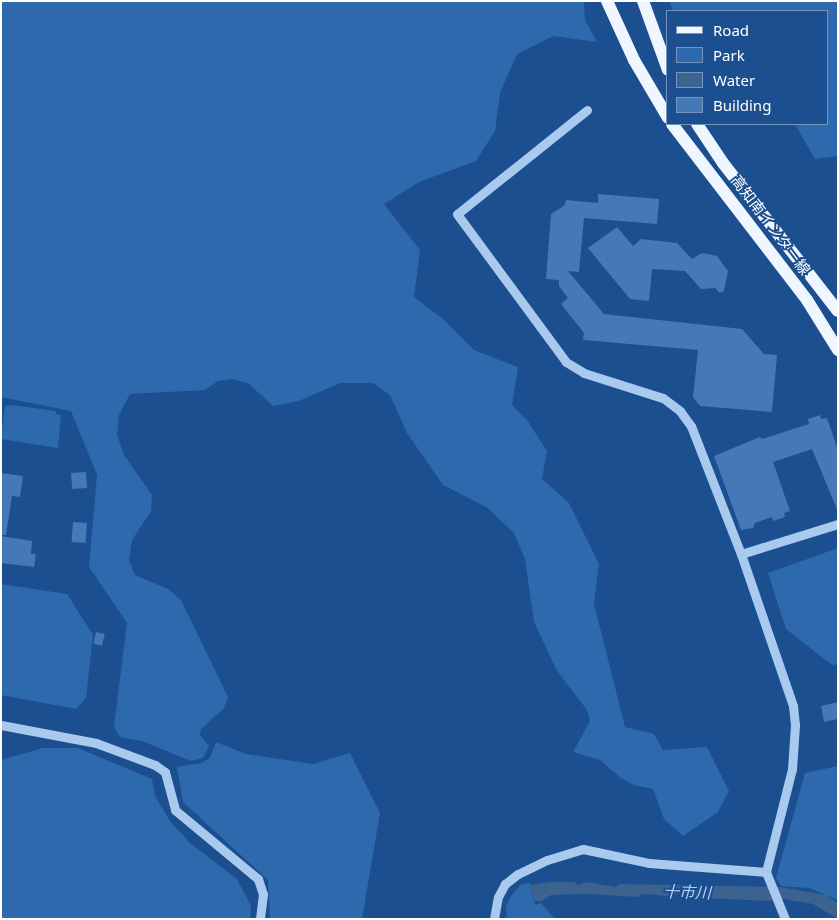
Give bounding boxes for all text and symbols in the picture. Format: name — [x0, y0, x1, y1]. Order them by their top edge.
legend — [666, 10, 829, 125]
text: Road — [713, 20, 749, 40]
text: Park — [713, 45, 745, 65]
text: Water — [713, 70, 755, 90]
text: Building — [713, 95, 771, 115]
street label: 高知南インター線 — [728, 172, 814, 278]
water label: 十市川 — [663, 882, 711, 902]

